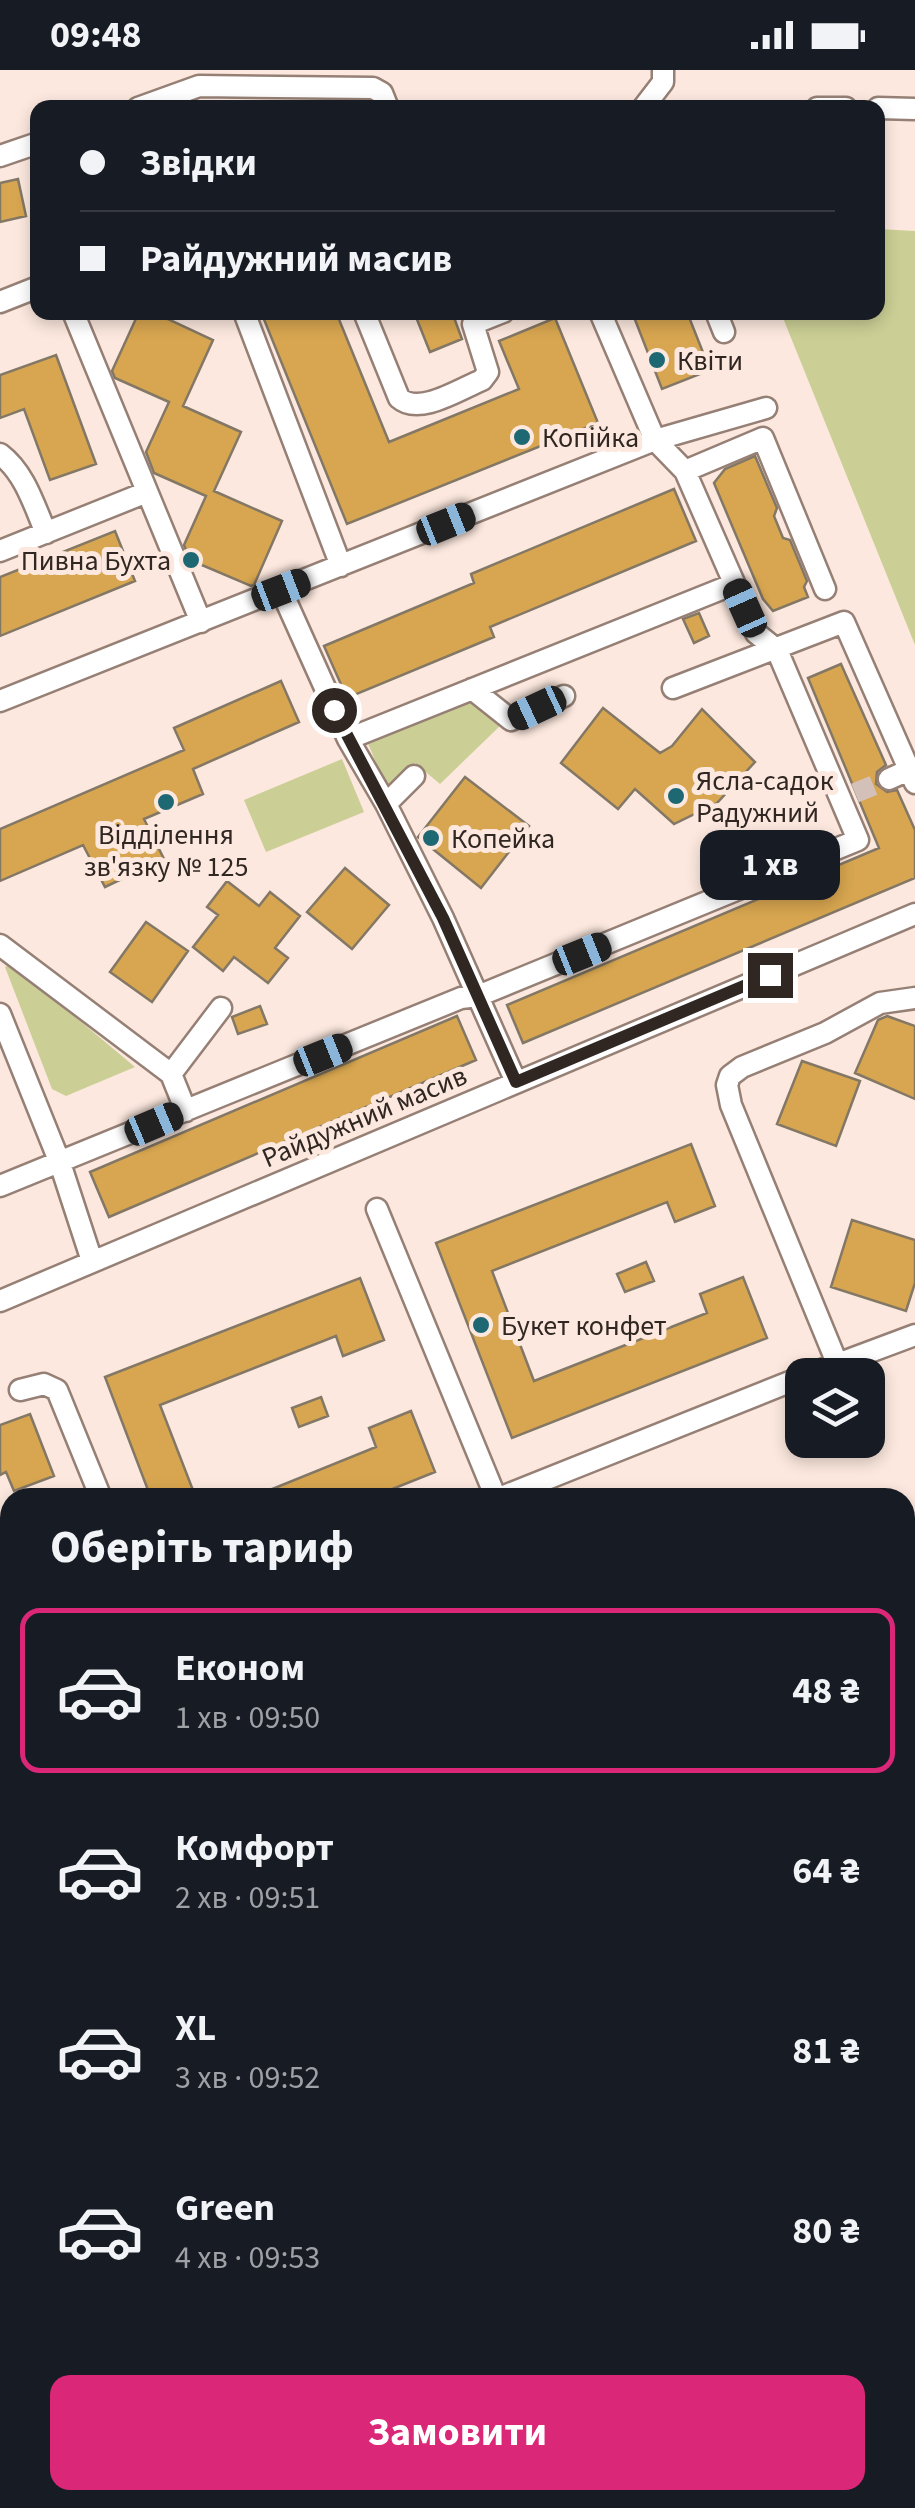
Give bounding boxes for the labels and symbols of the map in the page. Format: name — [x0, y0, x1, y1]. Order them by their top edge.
place label: Квіти — [677, 341, 743, 381]
marker: Квіти — [646, 349, 668, 371]
place label: Копійка — [542, 418, 639, 458]
marker: Копійка — [511, 426, 533, 448]
car — [413, 499, 479, 549]
place label: Пивна Бухта — [21, 541, 171, 581]
marker: Пивна Бухта — [180, 549, 202, 571]
car — [248, 565, 314, 615]
car — [719, 574, 771, 642]
car — [503, 682, 571, 734]
route start — [312, 688, 357, 733]
place label: Ясла-садок Радужний — [696, 761, 834, 833]
marker: Ясла-садок Радужний — [665, 785, 687, 807]
marker: Відділення зв'язку № 125 — [155, 791, 177, 813]
place label: Відділення зв'язку № 125 — [84, 815, 248, 887]
place label: Копейка — [451, 819, 555, 859]
marker: Копейка — [420, 827, 442, 849]
callout: 1 хв — [700, 830, 840, 900]
car — [549, 929, 615, 979]
route end — [748, 953, 793, 998]
car — [290, 1030, 356, 1080]
street label: Райдужний масив — [256, 1056, 473, 1178]
car — [121, 1098, 187, 1150]
place label: Букет конфет — [501, 1306, 667, 1346]
marker: Букет конфет — [470, 1314, 492, 1336]

